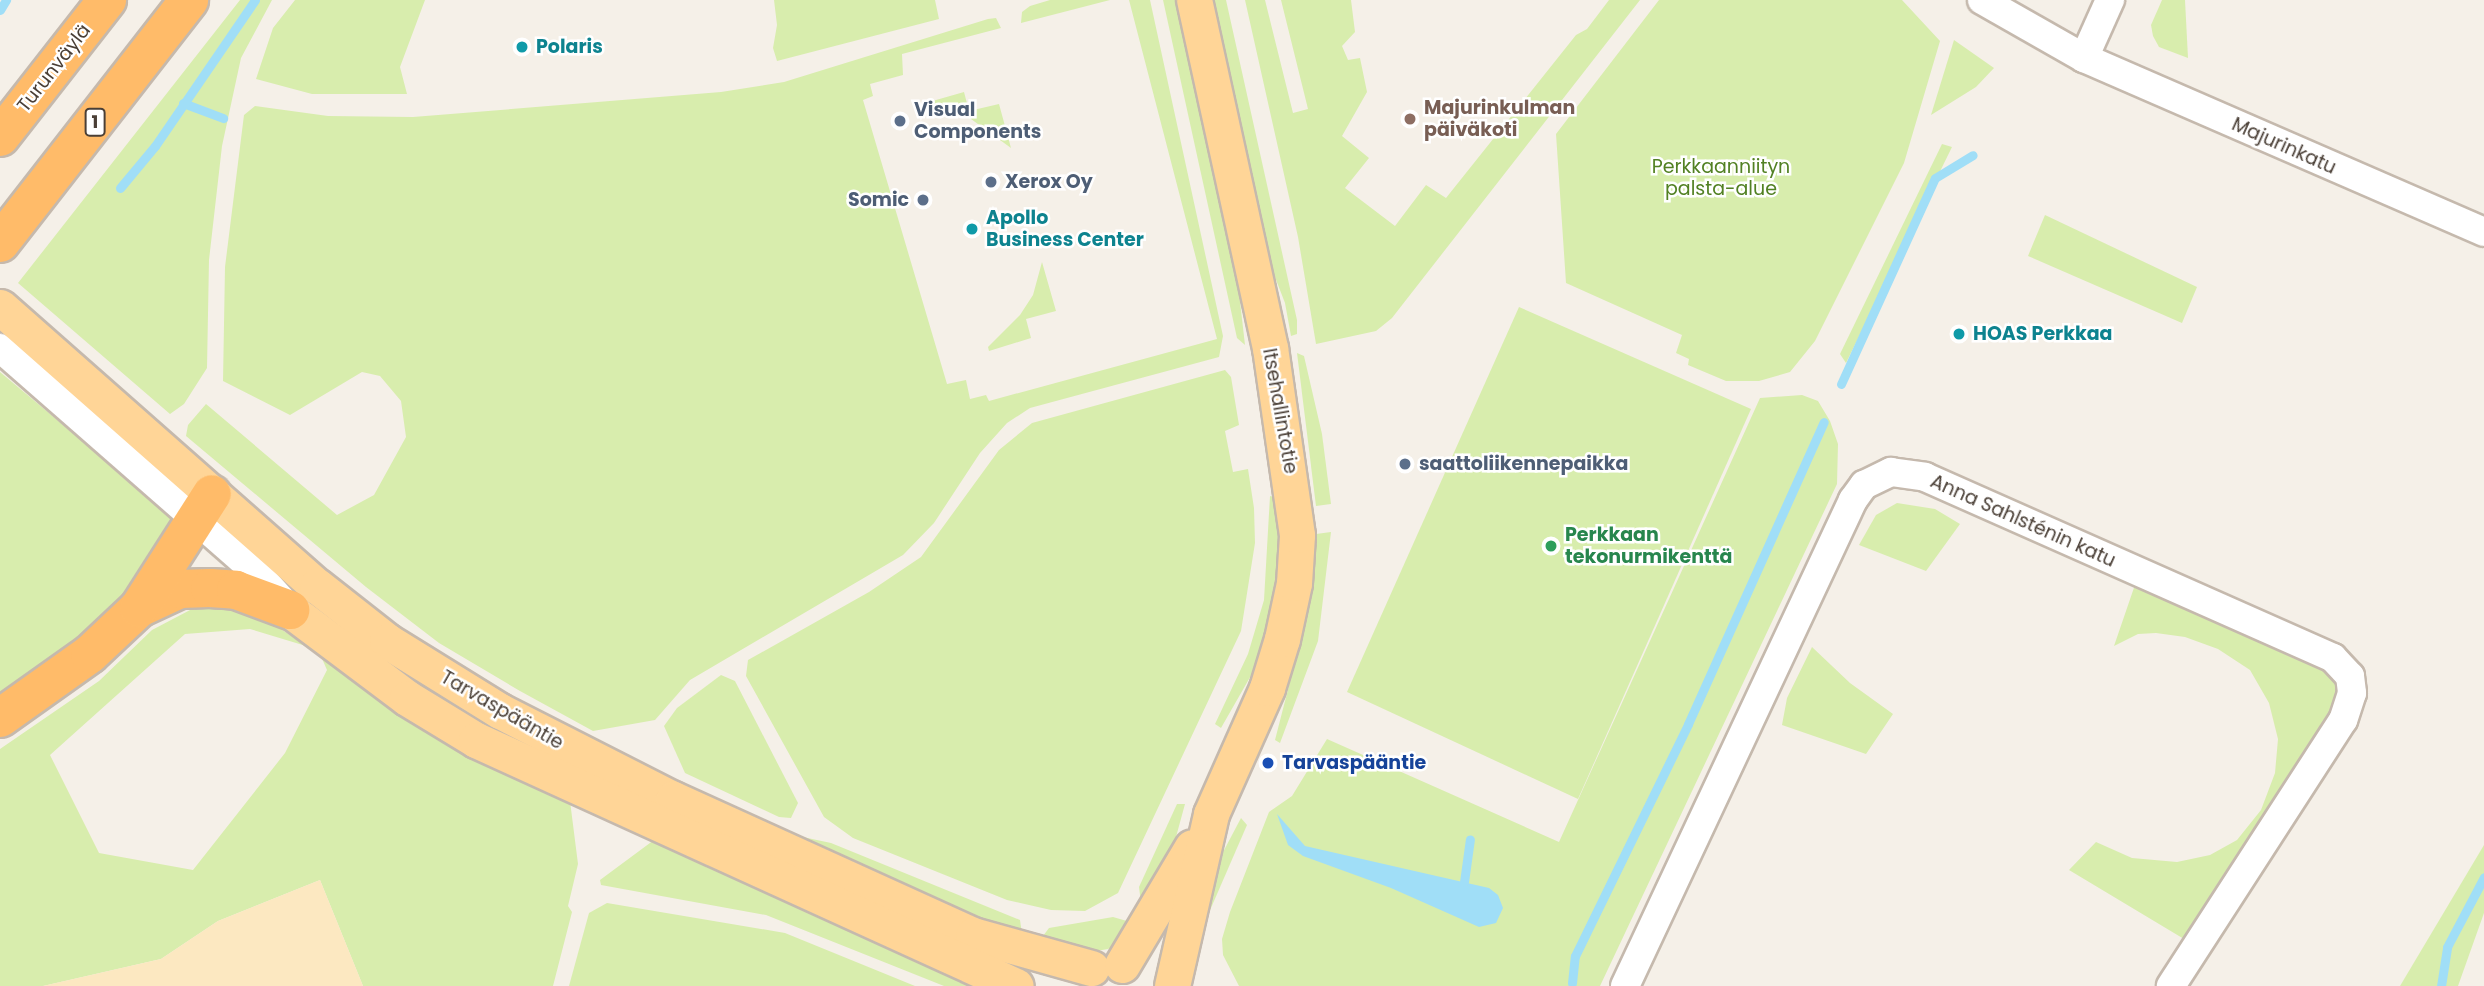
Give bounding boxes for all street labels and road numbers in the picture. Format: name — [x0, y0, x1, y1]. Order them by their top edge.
street label: Turunväylä — [13, 19, 95, 117]
road number: 1 — [84, 107, 106, 136]
street label: Majurinkatu — [2228, 113, 2340, 179]
street label: Itsehallintotie — [1258, 347, 1302, 475]
street label: Anna Sahlsténin katu — [1927, 470, 2119, 572]
street label: Tarvaspääntie — [437, 666, 567, 754]

